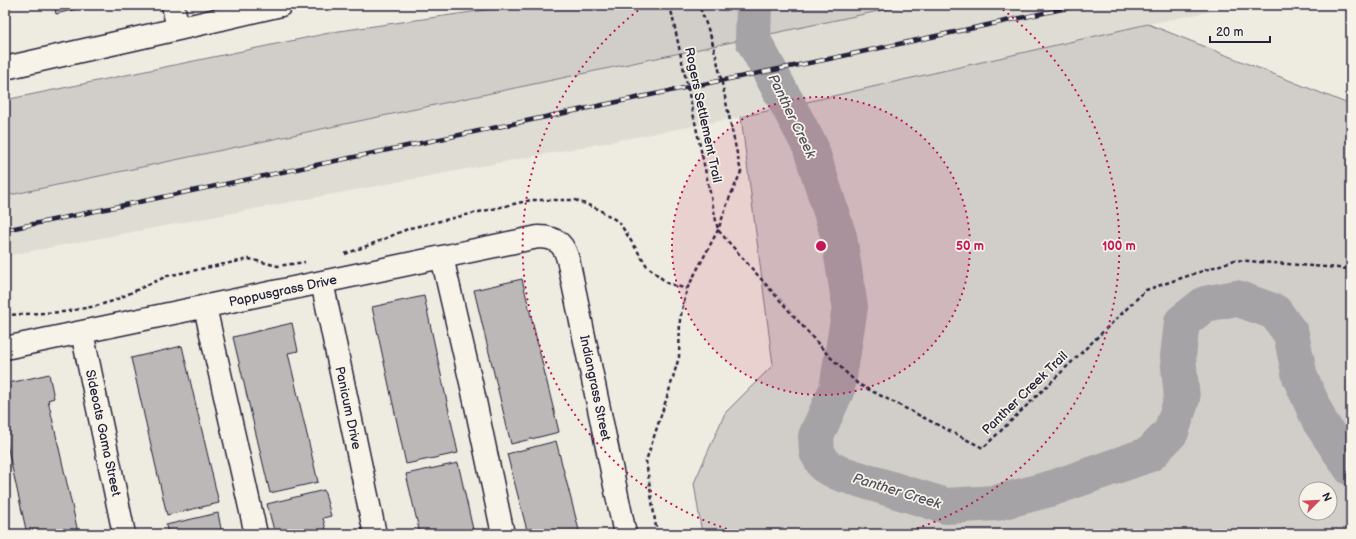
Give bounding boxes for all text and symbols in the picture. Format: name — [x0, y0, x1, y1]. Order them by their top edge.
scale bar — [1210, 18, 1270, 44]
text: 20 m — [1216, 25, 1243, 40]
street label: Rogers Settlement Trail — [681, 46, 725, 184]
water label: Panther Creek — [764, 71, 820, 162]
centre of rings — [814, 239, 828, 253]
text: 50 m — [956, 239, 984, 254]
text: 100 m — [1102, 239, 1136, 254]
street label: Pappusgrass Drive — [228, 272, 339, 310]
street label: Indiangrass Street — [576, 334, 614, 442]
street label: Panther Creek Trail — [979, 348, 1071, 438]
street label: Panicum Drive — [331, 365, 365, 451]
street label: Sideoats Gama Street — [82, 368, 124, 498]
water label: Panther Creek — [851, 470, 944, 513]
north arrow — [1298, 481, 1338, 521]
text: N — [1319, 491, 1334, 504]

